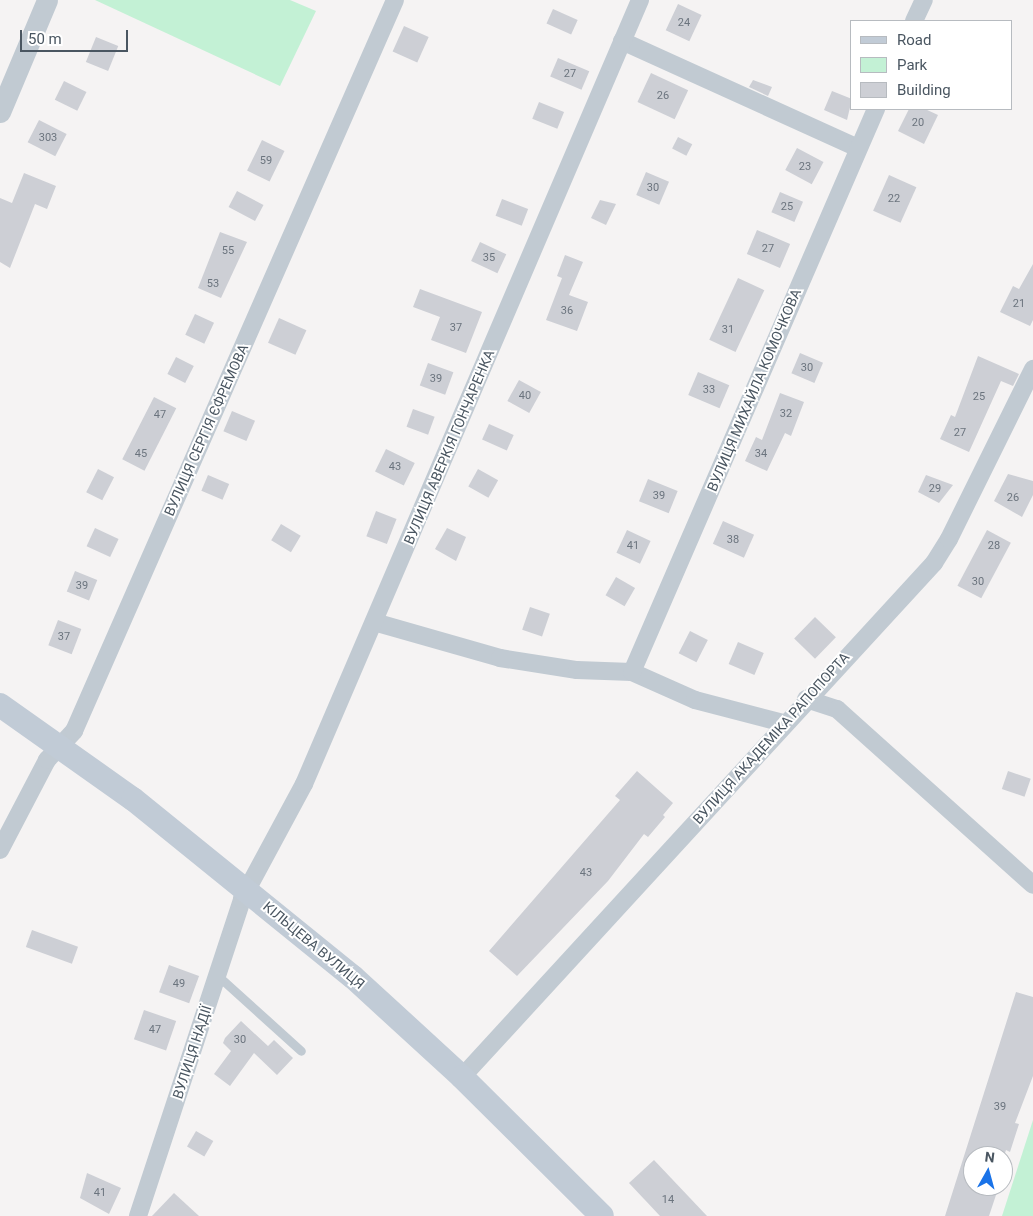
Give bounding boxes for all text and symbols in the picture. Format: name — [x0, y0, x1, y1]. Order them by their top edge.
house number: 24 — [678, 16, 690, 30]
scale bar — [22, 20, 130, 52]
legend — [850, 20, 1013, 110]
text: 50 m — [28, 30, 62, 48]
text: Road — [897, 31, 931, 49]
text: Park — [897, 56, 927, 74]
house number: 27 — [564, 67, 576, 81]
text: Building — [897, 81, 951, 99]
house number: 26 — [657, 89, 669, 103]
house number: 20 — [912, 116, 924, 130]
house number: 303 — [39, 131, 57, 145]
house number: 59 — [260, 154, 272, 168]
house number: 23 — [799, 160, 811, 174]
house number: 30 — [647, 181, 659, 195]
house number: 22 — [888, 192, 900, 206]
house number: 25 — [781, 200, 793, 214]
house number: 27 — [762, 242, 774, 256]
house number: 55 — [222, 244, 234, 258]
house number: 35 — [483, 251, 495, 265]
house number: 53 — [207, 277, 219, 291]
street label: ВУЛИЦЯ МИХАЙЛА КОМОЧКОВА — [704, 286, 804, 494]
house number: 21 — [1013, 297, 1025, 311]
house number: 36 — [561, 304, 573, 318]
house number: 37 — [450, 321, 462, 335]
house number: 31 — [722, 323, 734, 337]
street label: ВУЛИЦЯ СЕРГІЯ ЄФРЕМОВА — [160, 342, 252, 518]
street label: ВУЛИЦЯ АВЕРКІЯ ГОНЧАРЕНКА — [400, 347, 498, 547]
house number: 30 — [801, 361, 813, 375]
house number: 39 — [430, 372, 442, 386]
house number: 33 — [703, 383, 715, 397]
house number: 40 — [519, 389, 531, 403]
house number: 25 — [973, 390, 985, 404]
house number: 32 — [780, 407, 792, 421]
house number: 47 — [154, 408, 166, 422]
house number: 27 — [954, 426, 966, 440]
house number: 45 — [135, 447, 147, 461]
house number: 34 — [755, 447, 767, 461]
house number: 43 — [389, 460, 401, 474]
house number: 29 — [929, 482, 941, 496]
house number: 39 — [653, 489, 665, 503]
house number: 26 — [1007, 491, 1019, 505]
house number: 38 — [727, 533, 739, 547]
house number: 41 — [627, 539, 639, 553]
house number: 28 — [988, 539, 1000, 553]
house number: 30 — [972, 575, 984, 589]
house number: 39 — [76, 579, 88, 593]
house number: 37 — [58, 630, 70, 644]
street label: ВУЛИЦЯ АКАДЕМІКА РАПОПОРТА — [689, 649, 853, 827]
house number: 43 — [580, 866, 592, 880]
street label: КІЛЬЦЕВА ВУЛИЦЯ — [260, 898, 368, 992]
house number: 49 — [173, 977, 185, 991]
street label: ВУЛИЦЯ НАДІЇ — [169, 1003, 215, 1101]
house number: 47 — [149, 1023, 161, 1037]
house number: 30 — [234, 1033, 246, 1047]
house number: 39 — [994, 1100, 1006, 1114]
north arrow — [963, 1146, 1013, 1196]
text: N — [984, 1149, 996, 1166]
house number: 41 — [94, 1186, 106, 1200]
house number: 14 — [662, 1193, 674, 1207]

